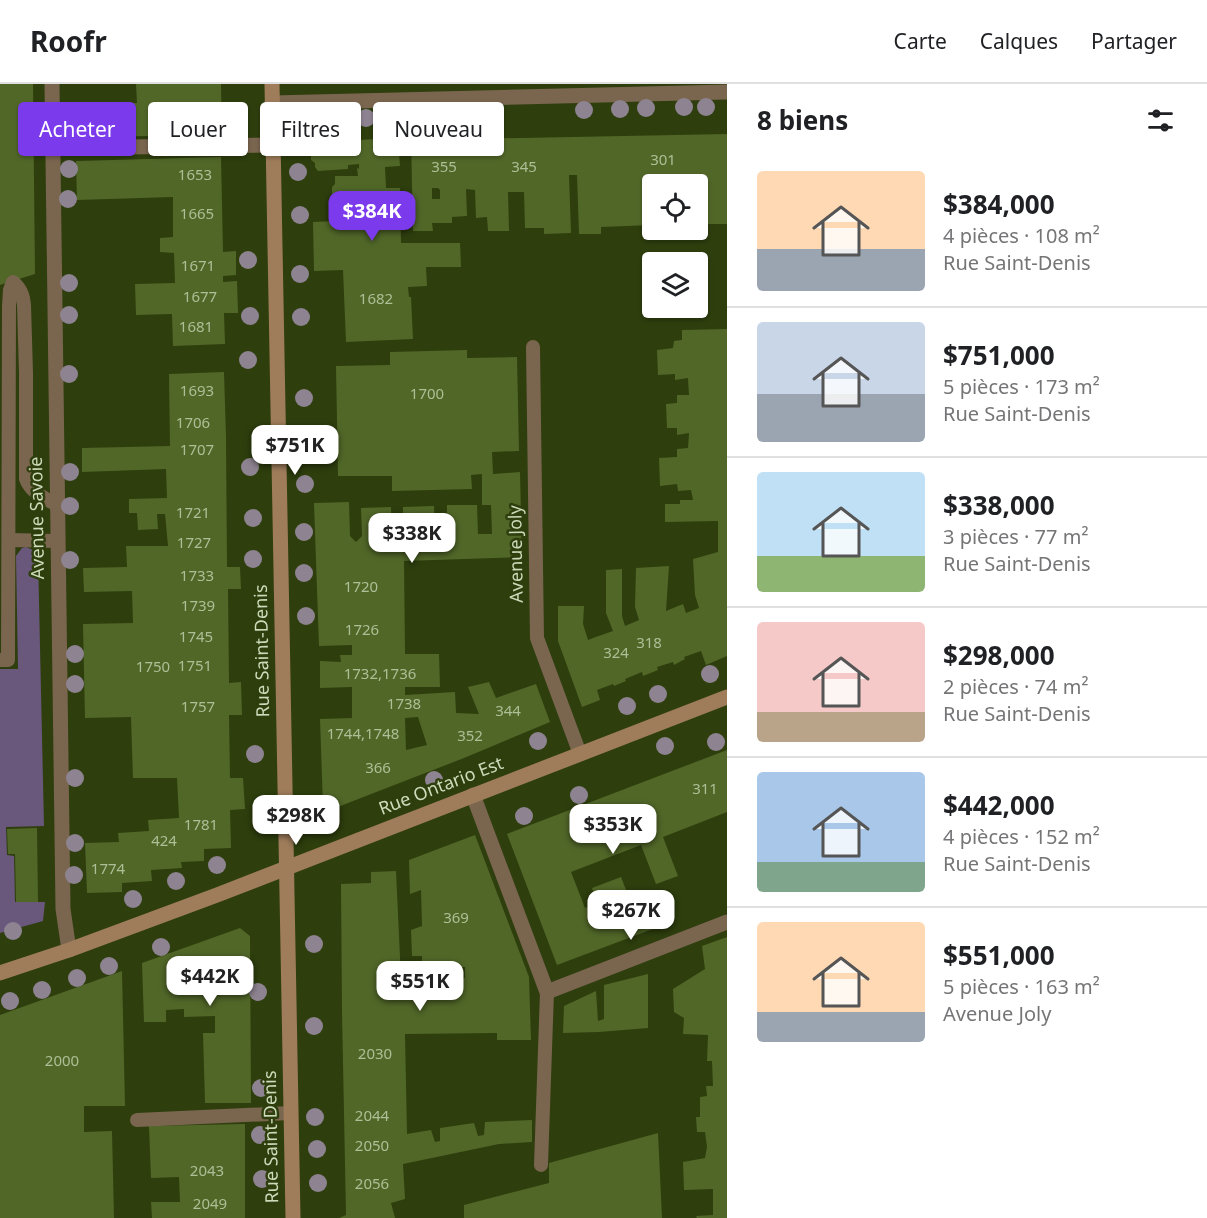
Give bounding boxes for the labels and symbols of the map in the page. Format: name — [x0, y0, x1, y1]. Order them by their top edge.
house number: 301 — [650, 149, 676, 169]
house number: 355 — [431, 156, 457, 176]
house number: 345 — [511, 156, 537, 176]
house number: 1653 — [178, 164, 212, 184]
pin: $384K — [330, 191, 414, 242]
house number: 1665 — [180, 203, 214, 223]
house number: 1671 — [181, 255, 215, 275]
house number: 1677 — [183, 286, 217, 306]
house number: 1682 — [359, 288, 393, 308]
house number: 1681 — [179, 316, 213, 336]
house number: 1693 — [180, 380, 214, 400]
house number: 1700 — [410, 383, 444, 403]
house number: 1706 — [176, 412, 210, 432]
pin: $751K — [253, 425, 337, 476]
house number: 1707 — [180, 439, 214, 459]
street label: Avenue Savoie — [23, 456, 49, 580]
house number: 1721 — [176, 502, 210, 522]
street label: Avenue Joly — [502, 504, 528, 603]
pin: $338K — [370, 513, 454, 564]
house number: 1727 — [177, 532, 211, 552]
house number: 1733 — [180, 565, 214, 585]
house number: 1720 — [344, 576, 378, 596]
street label: Rue Saint-Denis — [248, 584, 274, 718]
house number: 1739 — [181, 595, 215, 615]
house number: 1726 — [345, 619, 379, 639]
house number: 1745 — [179, 626, 213, 646]
house number: 318 — [636, 632, 662, 652]
house number: 324 — [603, 642, 629, 662]
house number: 1751 — [178, 655, 212, 675]
house number: 1750 — [136, 656, 170, 676]
house number: 1732,1736 — [344, 663, 416, 683]
house number: 1738 — [387, 693, 421, 713]
house number: 1757 — [181, 696, 215, 716]
house number: 344 — [495, 700, 521, 720]
house number: 1744,1748 — [327, 723, 399, 743]
house number: 352 — [457, 725, 483, 745]
street label: Rue Ontario Est — [375, 750, 507, 820]
house number: 366 — [365, 757, 391, 777]
house number: 311 — [692, 778, 718, 798]
pin: $298K — [254, 795, 338, 846]
pin: $353K — [571, 804, 655, 855]
house number: 1781 — [184, 814, 218, 834]
house number: 424 — [151, 830, 177, 850]
house number: 1774 — [91, 858, 126, 878]
pin: $267K — [589, 890, 673, 941]
house number: 369 — [443, 907, 469, 927]
pin: $442K — [168, 956, 252, 1007]
pin: $551K — [378, 961, 462, 1012]
house number: 2030 — [358, 1043, 392, 1063]
house number: 2000 — [45, 1050, 79, 1070]
street label: Rue Saint-Denis — [257, 1070, 283, 1204]
house number: 2044 — [355, 1105, 390, 1125]
house number: 2050 — [355, 1135, 389, 1155]
house number: 2043 — [190, 1160, 224, 1180]
house number: 2056 — [355, 1173, 389, 1193]
house number: 2049 — [193, 1193, 227, 1213]

